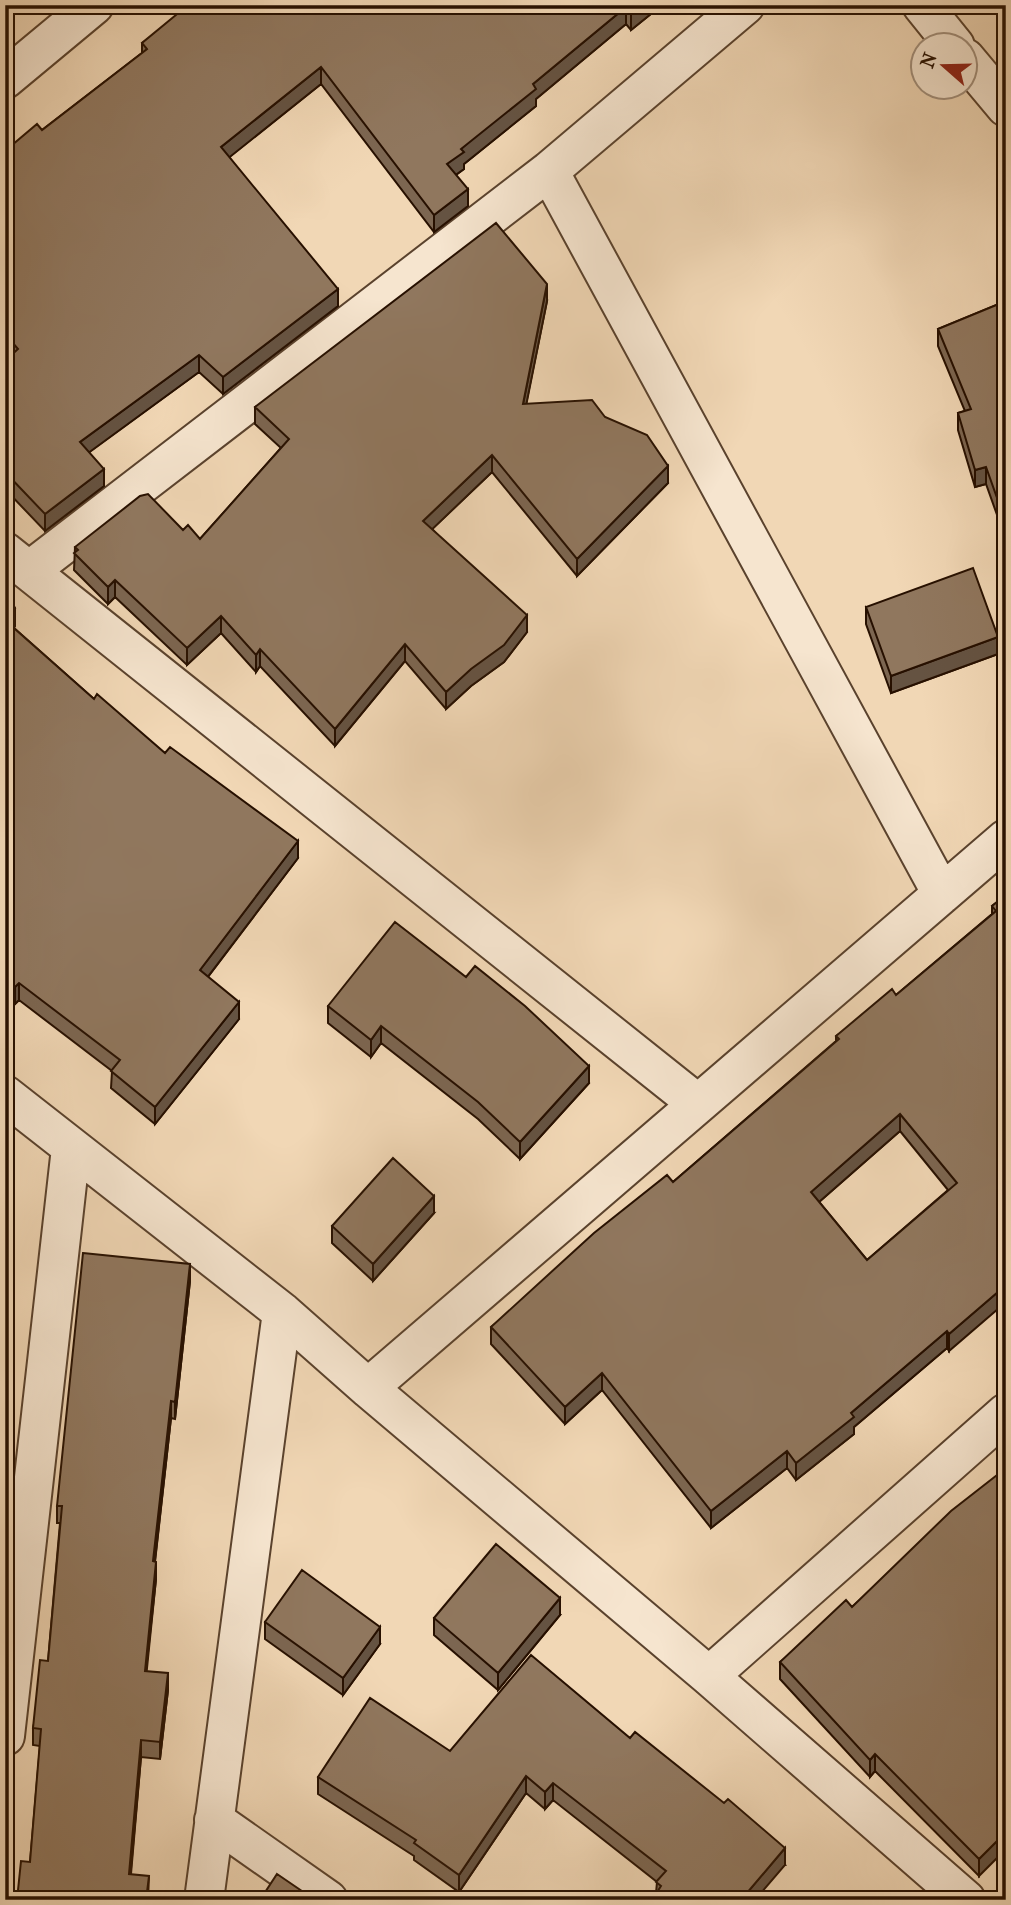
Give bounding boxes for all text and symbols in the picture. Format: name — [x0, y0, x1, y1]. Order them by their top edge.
north arrow — [909, 32, 979, 102]
text: N — [916, 49, 942, 71]

